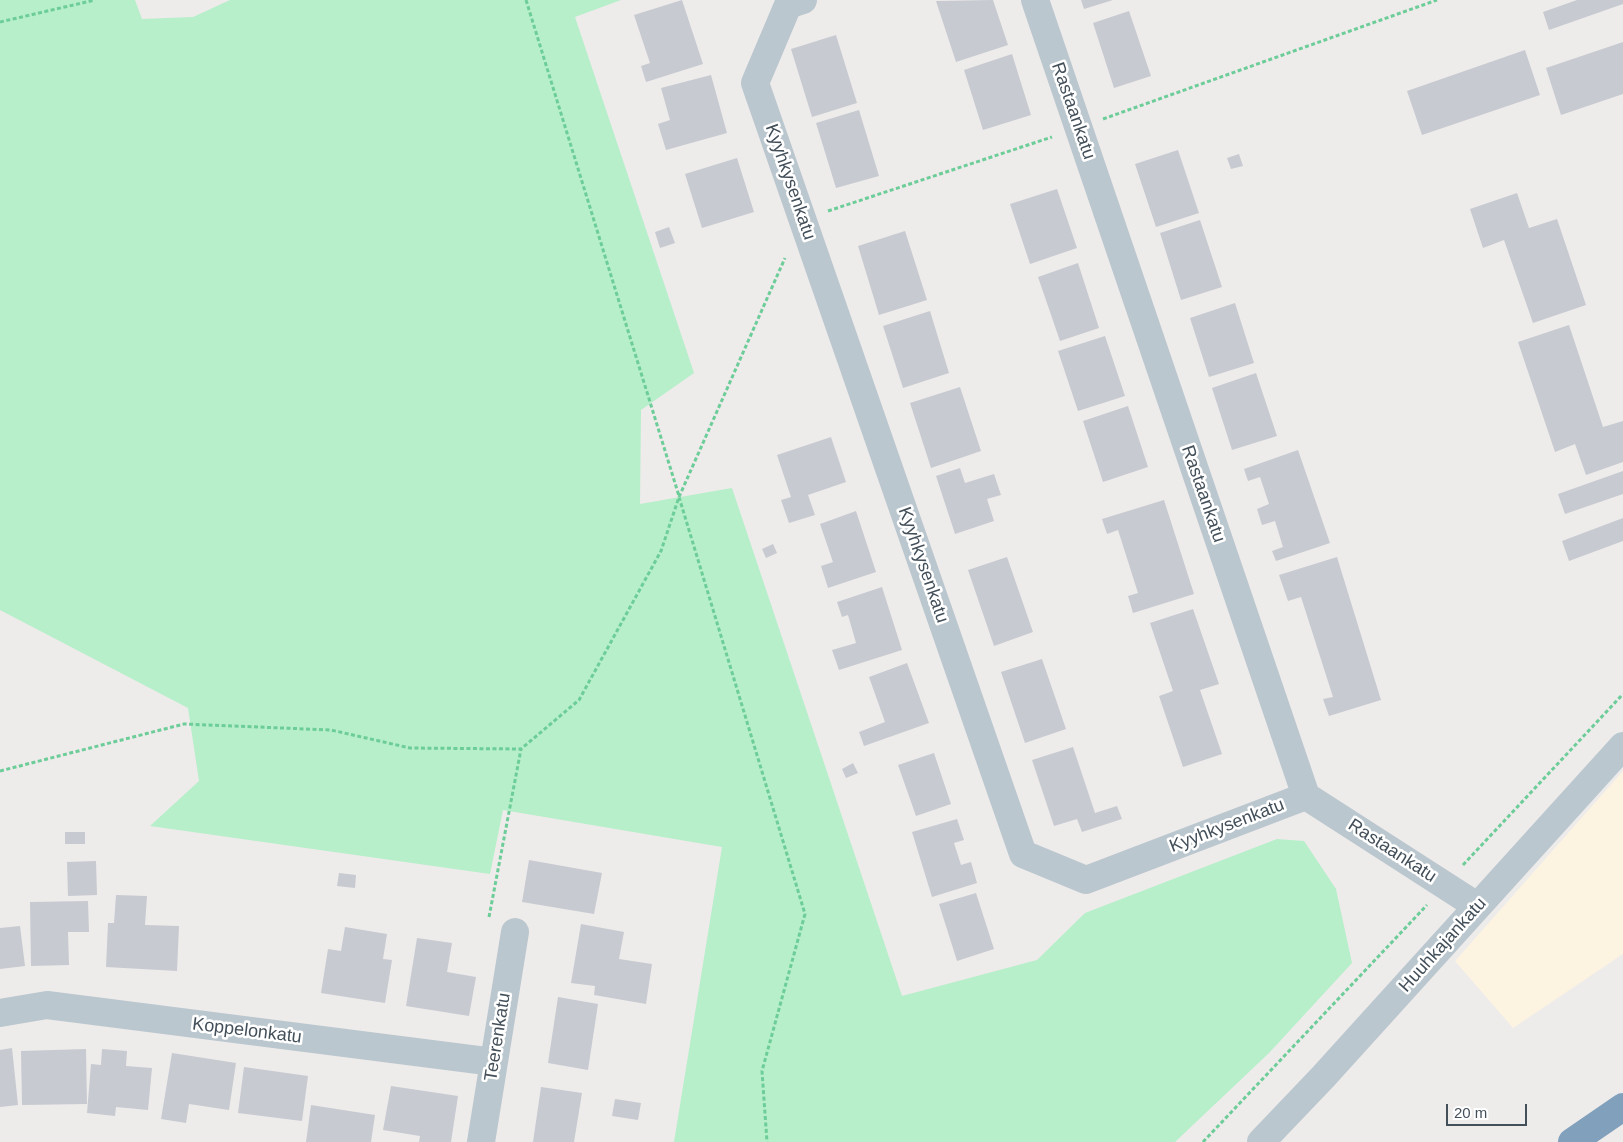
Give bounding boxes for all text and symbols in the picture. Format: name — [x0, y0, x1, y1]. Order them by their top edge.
street label: Rastaankatu — [1046, 60, 1100, 162]
street label: Kyyhkysenkatu — [760, 121, 820, 243]
street label: Rastaankatu — [1176, 443, 1230, 545]
street label: Kyyhkysenkatu — [893, 504, 953, 626]
street label: Kyyhkysenkatu — [1167, 794, 1287, 858]
street label: Rastaankatu — [1344, 814, 1440, 888]
street label: Huuhkajankatu — [1395, 893, 1491, 997]
street label: Teerenkatu — [480, 991, 516, 1083]
street label: Koppelonkatu — [191, 1014, 303, 1048]
scale bar — [1448, 1094, 1529, 1126]
text: 20 m — [1454, 1104, 1487, 1121]

